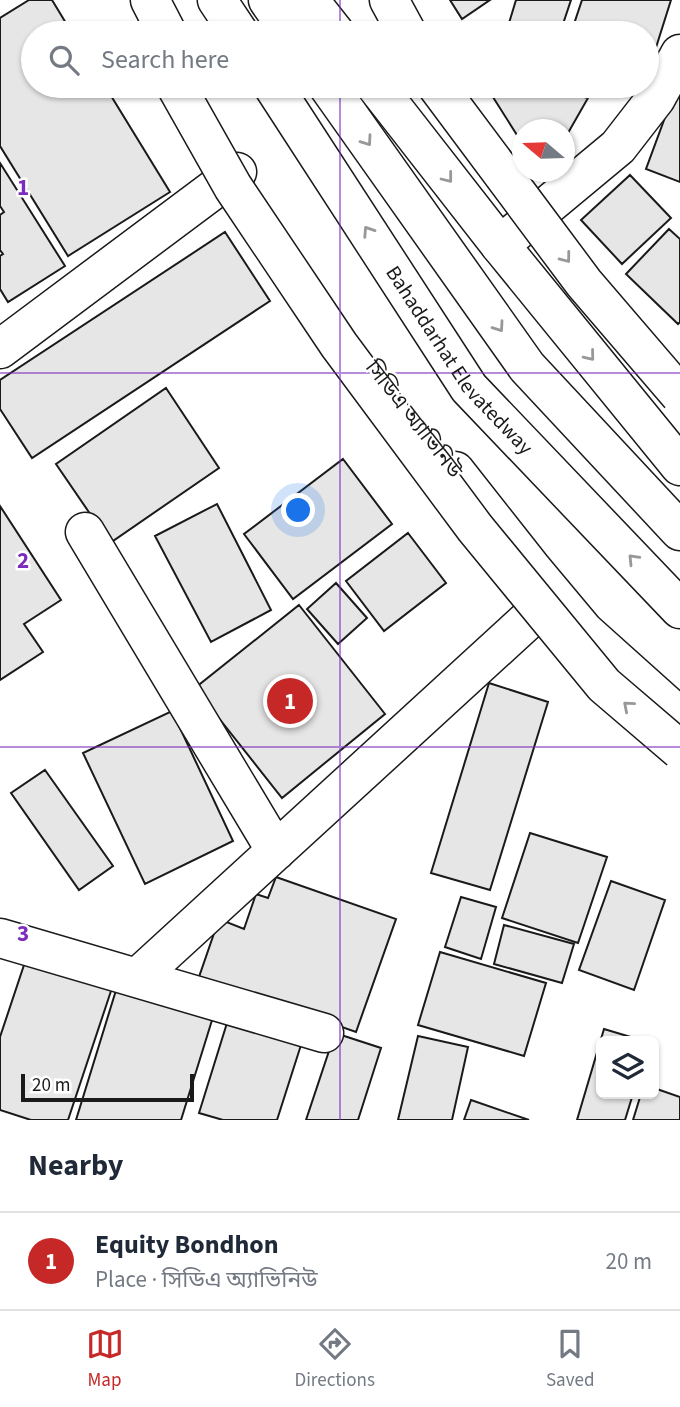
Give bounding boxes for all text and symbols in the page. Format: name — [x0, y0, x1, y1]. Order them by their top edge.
search box — [21, 21, 659, 98]
icon: search — [45, 41, 83, 79]
text: Search here — [101, 41, 229, 78]
north arrow — [512, 119, 575, 182]
one-way arrow — [359, 133, 372, 146]
one-way arrow — [439, 170, 452, 183]
text: 1 — [17, 171, 29, 204]
one-way arrow — [363, 226, 376, 239]
one-way arrow — [558, 250, 570, 263]
street label: Bahaddarhat Elevatedway — [379, 260, 540, 461]
one-way arrow — [491, 319, 503, 332]
one-way arrow — [582, 347, 594, 360]
street label: সিডিএ অ্যাভিনিউ — [358, 353, 470, 485]
your location — [281, 493, 315, 527]
text: 2 — [17, 544, 29, 577]
one-way arrow — [628, 554, 641, 567]
pin: 1 — [267, 675, 313, 727]
one-way arrow — [624, 702, 637, 714]
text: 3 — [17, 917, 29, 950]
map controls — [596, 1036, 659, 1099]
button: layers — [596, 1036, 659, 1099]
scale bar — [21, 1071, 194, 1103]
text: 20 m — [32, 1072, 70, 1099]
text: Nearby — [28, 1144, 123, 1187]
text: Equity Bondhon — [95, 1226, 279, 1263]
text: 1 — [45, 1245, 57, 1278]
text: 20 m — [605, 1245, 652, 1278]
text: Place · সিডিএ অ্যাভিনিউ — [95, 1263, 318, 1296]
tab: Map — [86, 1325, 124, 1394]
tab: Directions — [295, 1325, 375, 1394]
tab: Saved — [546, 1325, 594, 1394]

